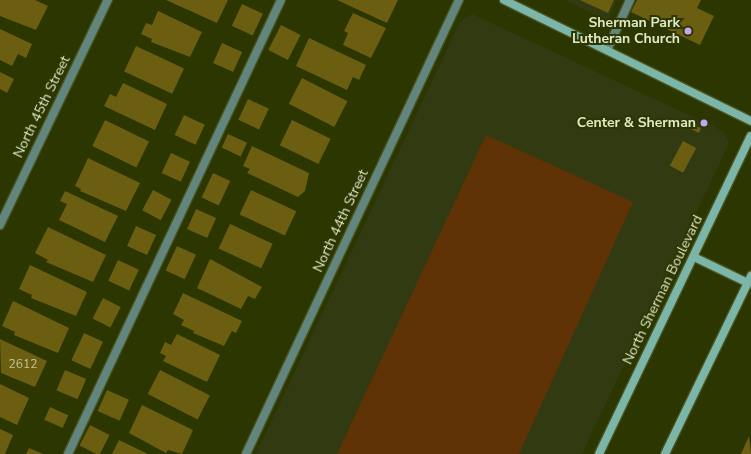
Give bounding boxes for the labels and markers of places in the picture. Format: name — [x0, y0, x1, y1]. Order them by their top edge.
place label: Sherman Park Lutheran Church — [572, 15, 680, 48]
marker: Sherman Park Lutheran Church — [683, 26, 693, 36]
place label: Center & Sherman — [577, 115, 696, 131]
marker: Center & Sherman — [699, 118, 709, 128]

